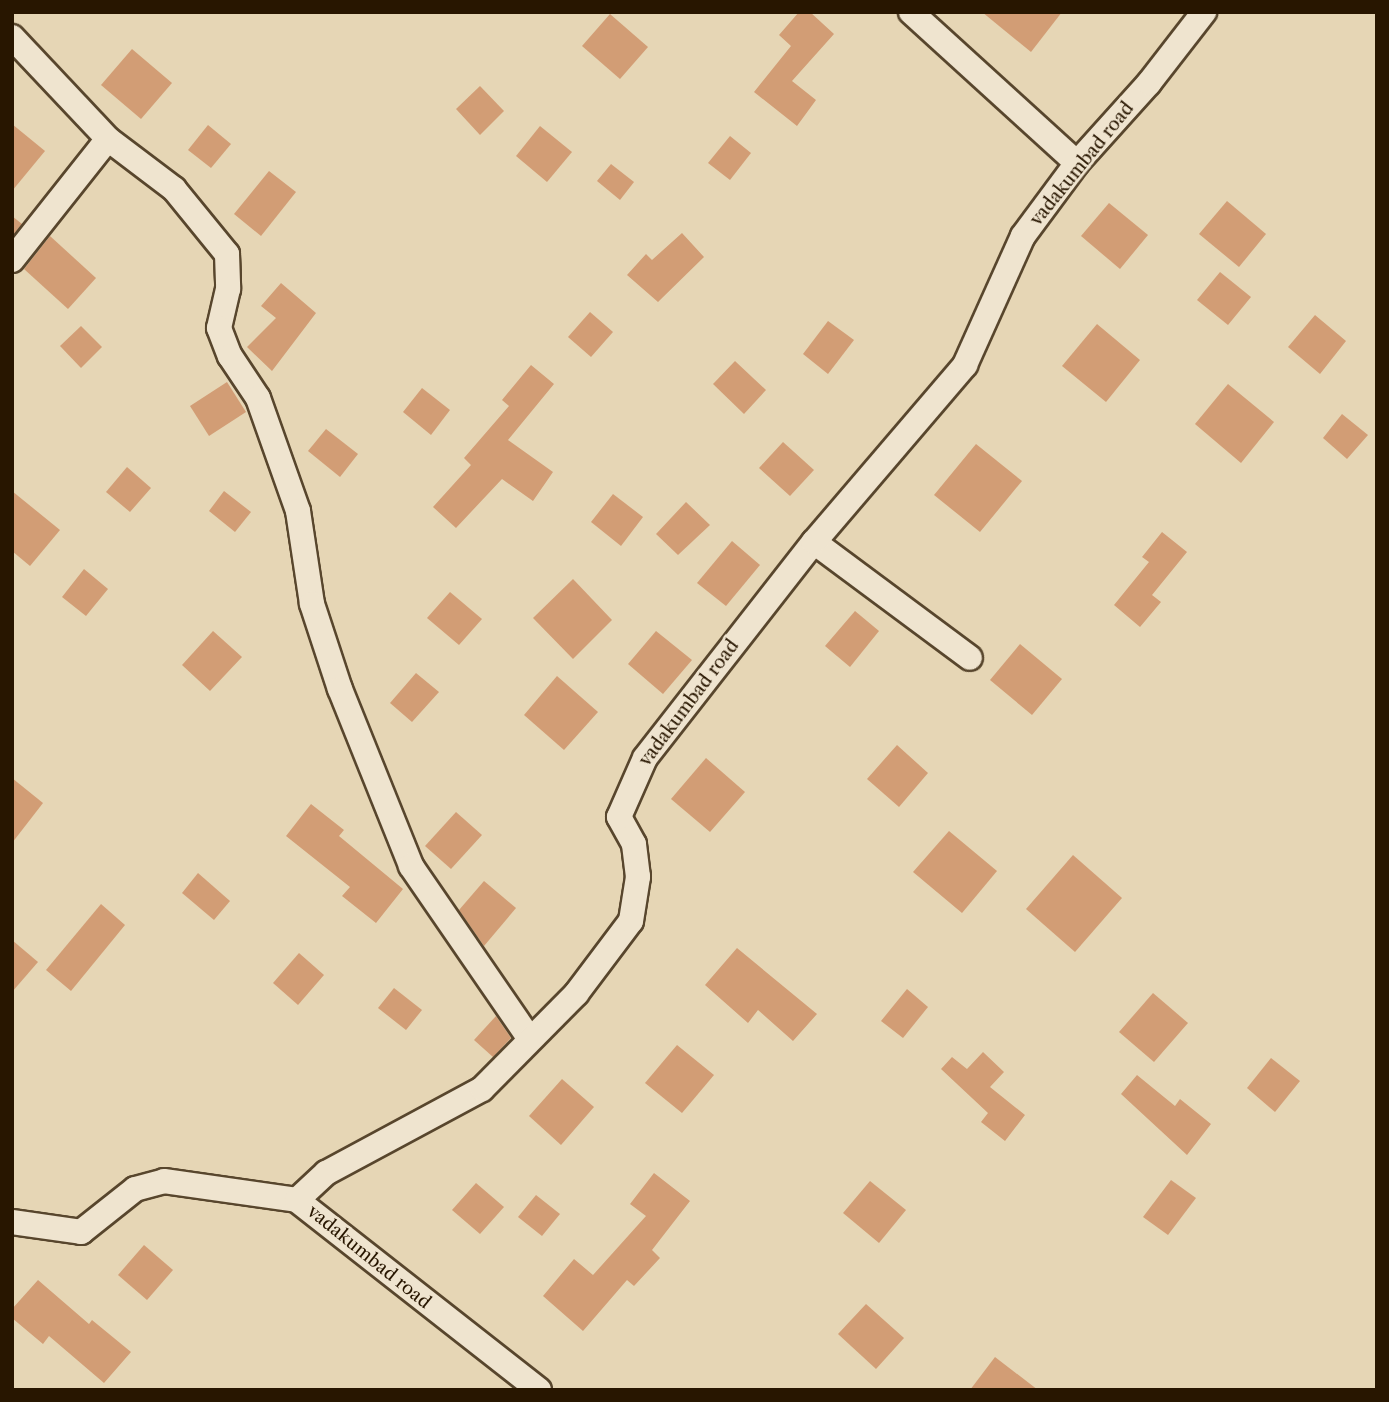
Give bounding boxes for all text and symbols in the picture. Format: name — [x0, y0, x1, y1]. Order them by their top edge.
street label: vadakumbad road — [1026, 98, 1138, 230]
street label: vadakumbad road — [635, 636, 743, 770]
street label: vadakumbad road — [303, 1201, 435, 1313]

